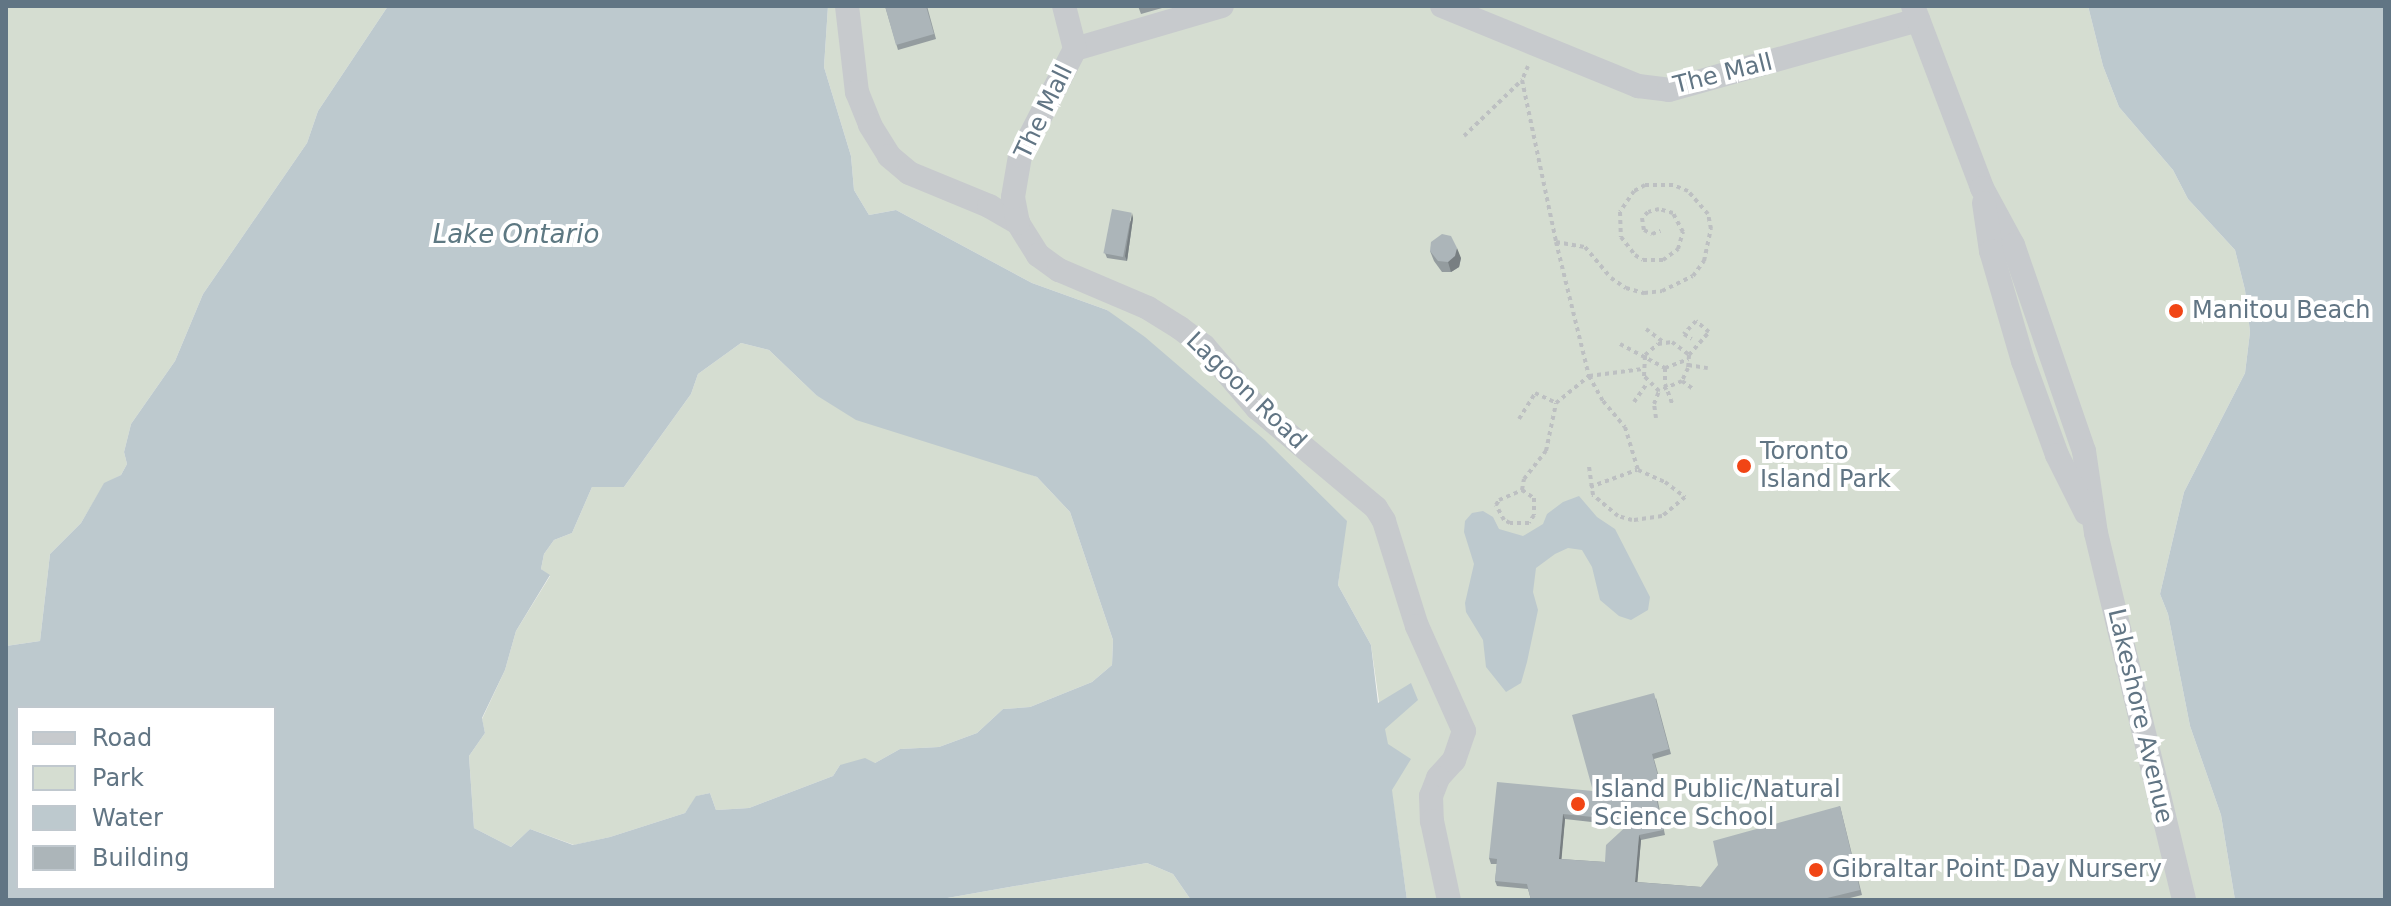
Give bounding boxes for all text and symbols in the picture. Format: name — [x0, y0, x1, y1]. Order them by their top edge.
street label: The Mall — [1671, 48, 1775, 100]
street label: The Mall — [1009, 60, 1079, 164]
water label: Lake Ontario — [433, 219, 599, 251]
place label: Manitou Beach — [2192, 297, 2371, 325]
marker: Manitou Beach — [2167, 302, 2185, 320]
street label: Lagoon Road — [1180, 327, 1312, 455]
place label: Toronto Island Park — [1760, 438, 1891, 494]
marker: Toronto Island Park — [1735, 457, 1753, 475]
street label: Lakeshore Avenue — [2101, 606, 2179, 826]
legend — [16, 706, 276, 890]
text: Road — [92, 724, 152, 752]
text: Park — [92, 764, 144, 792]
place label: Island Public/Natural Science School — [1594, 776, 1841, 832]
marker: Island Public/Natural Science School — [1569, 795, 1587, 813]
text: Water — [92, 804, 163, 832]
text: Building — [92, 844, 189, 872]
place label: Gibraltar Point Day Nursery — [1832, 856, 2162, 884]
marker: Gibraltar Point Day Nursery — [1807, 861, 1825, 879]

